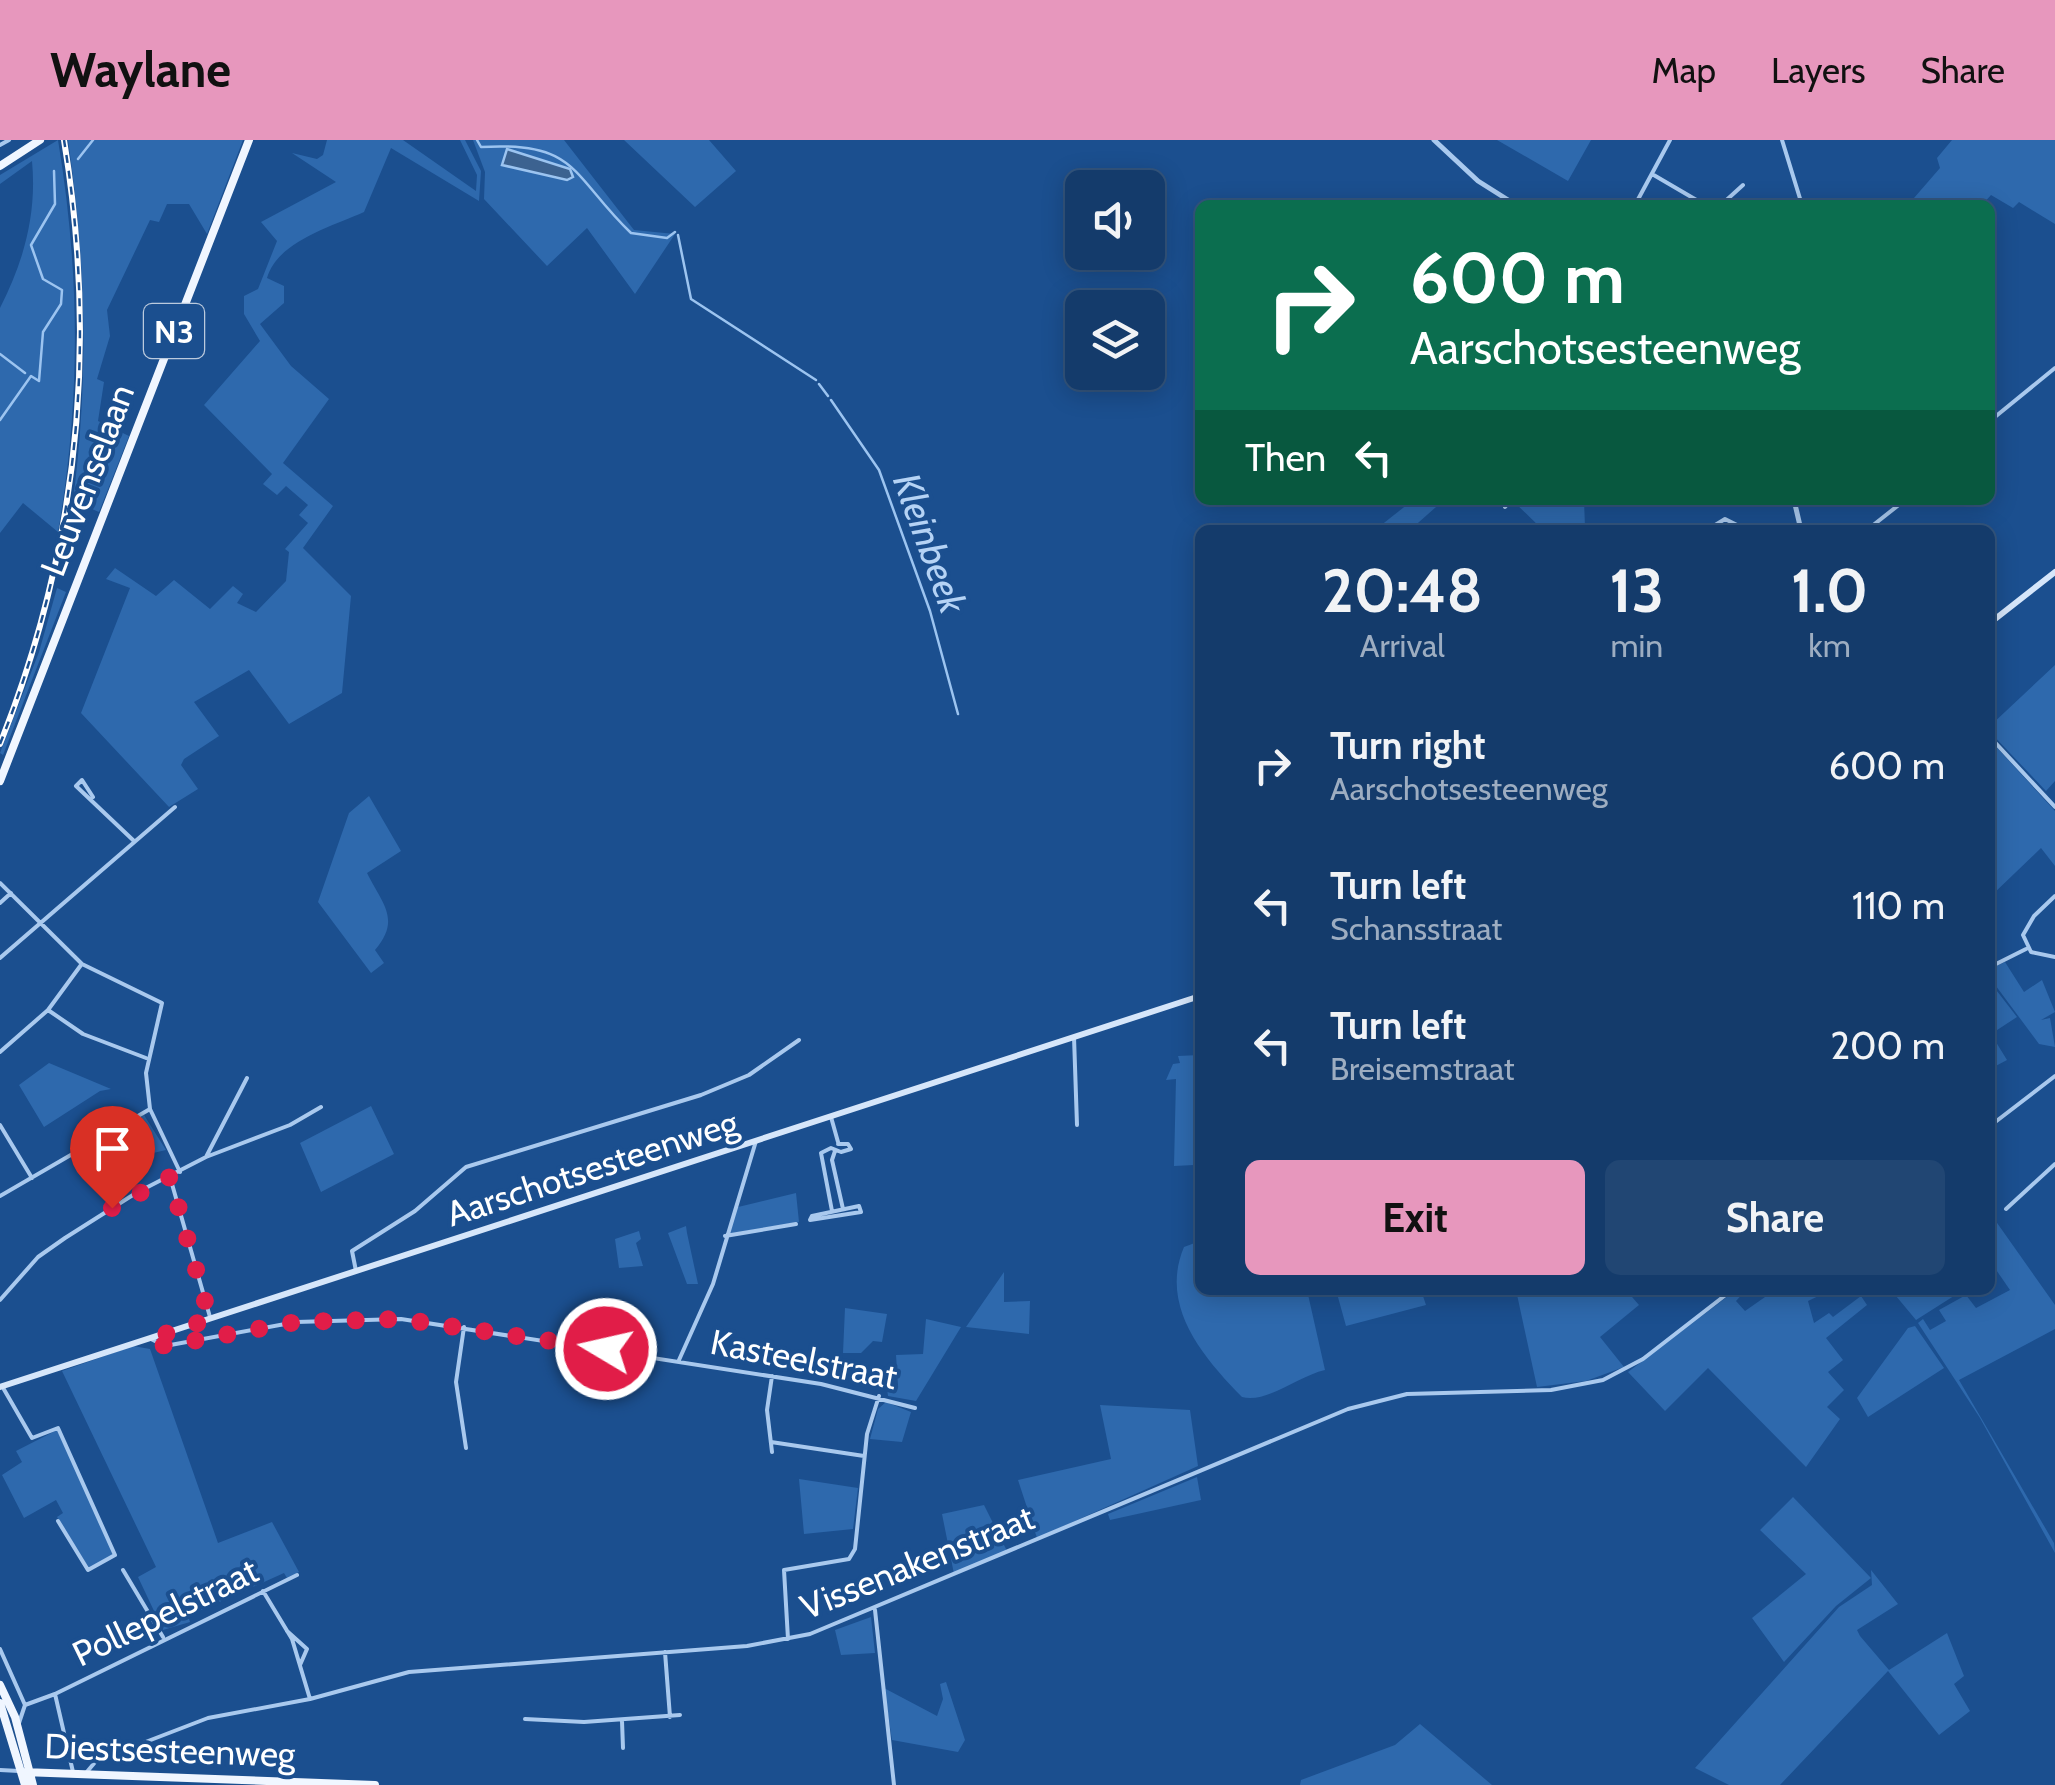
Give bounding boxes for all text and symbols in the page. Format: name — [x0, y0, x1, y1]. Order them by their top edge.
text: Waylane — [50, 41, 231, 99]
text: Map — [1652, 49, 1716, 92]
text: Layers — [1771, 49, 1865, 92]
text: Share — [1920, 49, 2005, 92]
map controls — [1065, 170, 1165, 390]
button: sound — [1065, 170, 1165, 270]
text: 600 m — [1410, 235, 1625, 321]
icon: right — [1245, 240, 1375, 370]
button: layers — [1065, 290, 1165, 390]
road number: N3 — [144, 304, 204, 358]
text: Aarschotsesteenweg — [1410, 321, 1801, 375]
street label: Leuvenselaan — [31, 378, 143, 582]
icon: left — [1346, 430, 1401, 485]
text: Then — [1245, 434, 1326, 481]
water label: Kleinbeek — [883, 467, 978, 621]
text: 20:48 — [1322, 554, 1483, 627]
text: 13 — [1610, 554, 1664, 627]
text: 1.0 — [1791, 554, 1868, 627]
text: Arrival — [1360, 626, 1445, 665]
text: min — [1610, 626, 1663, 665]
text: km — [1808, 626, 1851, 665]
text: Turn right — [1330, 722, 1486, 769]
icon: right — [1245, 738, 1300, 793]
text: 600 m — [1828, 742, 1945, 789]
text: Aarschotsesteenweg — [1330, 769, 1608, 808]
text: Turn left — [1330, 862, 1466, 909]
icon: left — [1245, 878, 1300, 933]
text: 110 m — [1852, 882, 1945, 929]
text: Schansstraat — [1330, 909, 1502, 948]
text: Turn left — [1330, 1002, 1466, 1049]
icon: left — [1245, 1018, 1300, 1073]
text: 200 m — [1830, 1022, 1945, 1069]
text: Breisemstraat — [1330, 1049, 1515, 1088]
street label: Aarschotsesteenweg — [441, 1100, 744, 1235]
pin — [70, 1106, 155, 1209]
icon: arrive — [85, 1121, 140, 1176]
button: Exit — [1245, 1160, 1585, 1275]
button: Share — [1605, 1160, 1945, 1275]
position arrow — [554, 1297, 658, 1401]
street label: Kasteelstraat — [707, 1320, 901, 1398]
street label: Vissenakenstraat — [794, 1496, 1040, 1628]
street label: Pollepelstraat — [65, 1549, 265, 1675]
street label: Diestsesteenweg — [44, 1724, 297, 1776]

